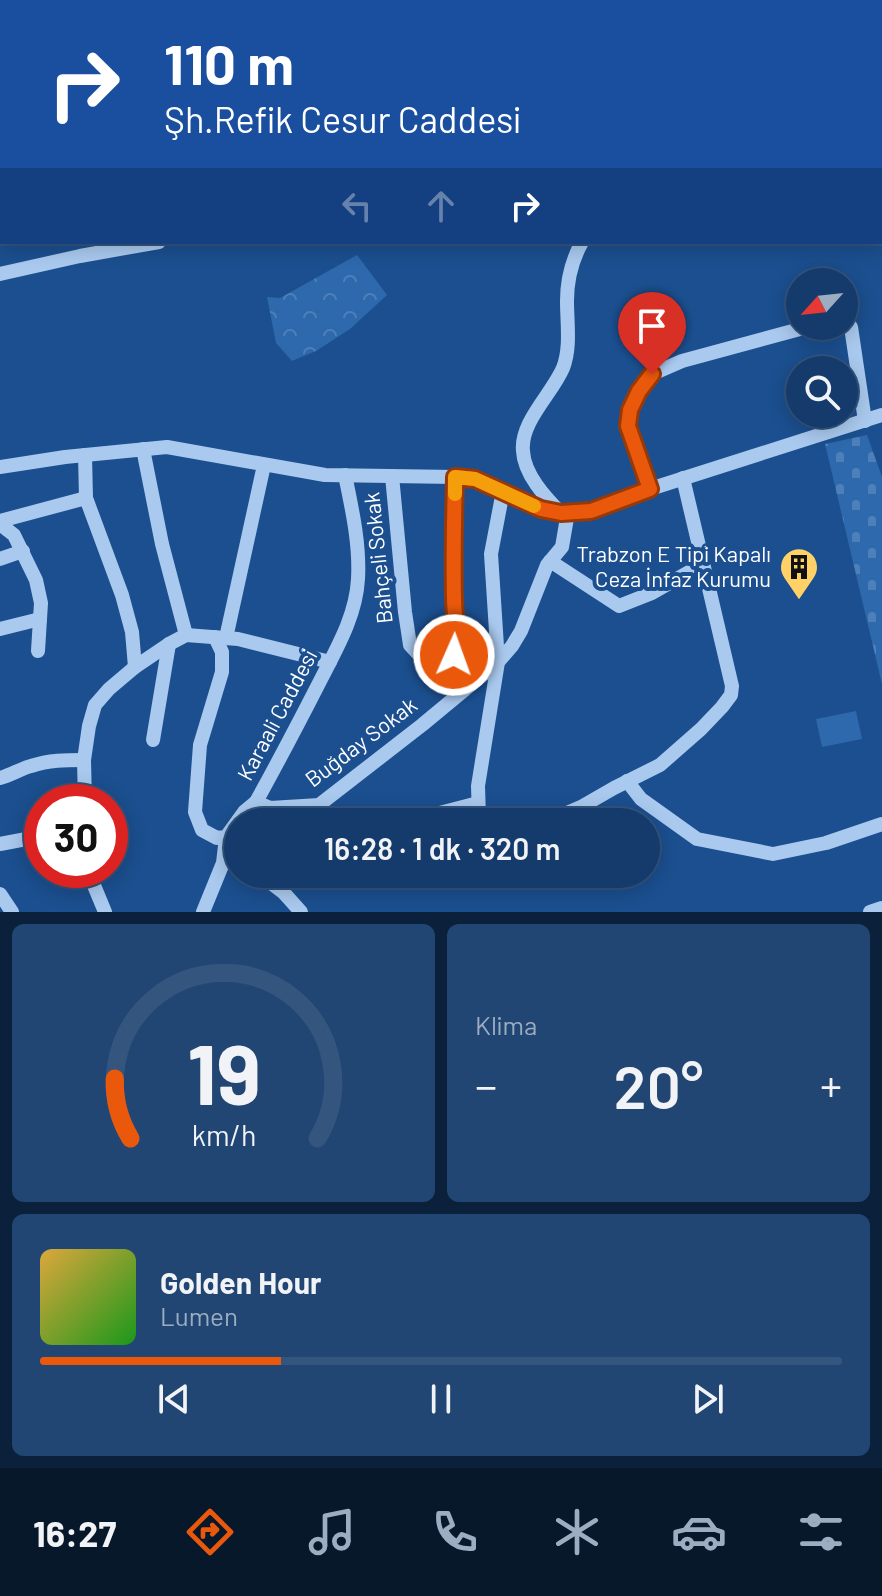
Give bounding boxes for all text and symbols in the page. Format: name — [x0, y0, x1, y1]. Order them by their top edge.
text: 110 m — [164, 29, 294, 96]
icon: right — [32, 32, 136, 136]
text: Şh.Refik Cesur Caddesi — [164, 97, 521, 140]
icon: left — [335, 184, 379, 228]
icon: ahead — [419, 184, 463, 228]
icon: right — [503, 184, 547, 228]
north arrow — [786, 268, 858, 340]
map controls — [786, 268, 858, 428]
pin — [618, 292, 686, 374]
icon: arrive — [630, 304, 674, 348]
button: search — [786, 356, 858, 428]
street label: Bahçeli Sokak — [357, 491, 397, 625]
place label: Trabzon E Tipi Kapalı Ceza İnfaz Kurumu — [576, 540, 771, 591]
building icon: Trabzon E Tipi Kapalı Ceza İnfaz Kurumu — [778, 546, 820, 601]
position arrow — [412, 613, 496, 697]
street label: Karaali Caddesi — [231, 645, 322, 784]
street label: Buğday Sokak — [300, 691, 421, 791]
speed limit sign: 30 — [24, 784, 128, 888]
text: 16:28 · 1 dk · 320 m — [324, 830, 560, 866]
text: Klima — [475, 1009, 537, 1040]
text: 19 — [187, 1022, 260, 1122]
text: 20° — [614, 1049, 703, 1121]
text: − — [475, 1058, 497, 1111]
text: + — [820, 1058, 842, 1111]
text: km/h — [191, 1117, 256, 1152]
text: Golden Hour — [160, 1264, 322, 1300]
text: Lumen — [160, 1300, 238, 1331]
icon: previous — [152, 1377, 196, 1421]
icon: pause — [419, 1377, 463, 1421]
icon: next — [686, 1377, 730, 1421]
icon: directions — [182, 1504, 238, 1560]
icon: music — [304, 1504, 360, 1560]
icon: phone — [427, 1504, 483, 1560]
icon: climate — [549, 1504, 605, 1560]
icon: car — [671, 1504, 727, 1560]
icon: filters — [793, 1504, 849, 1560]
text: 16:27 — [33, 1511, 116, 1554]

